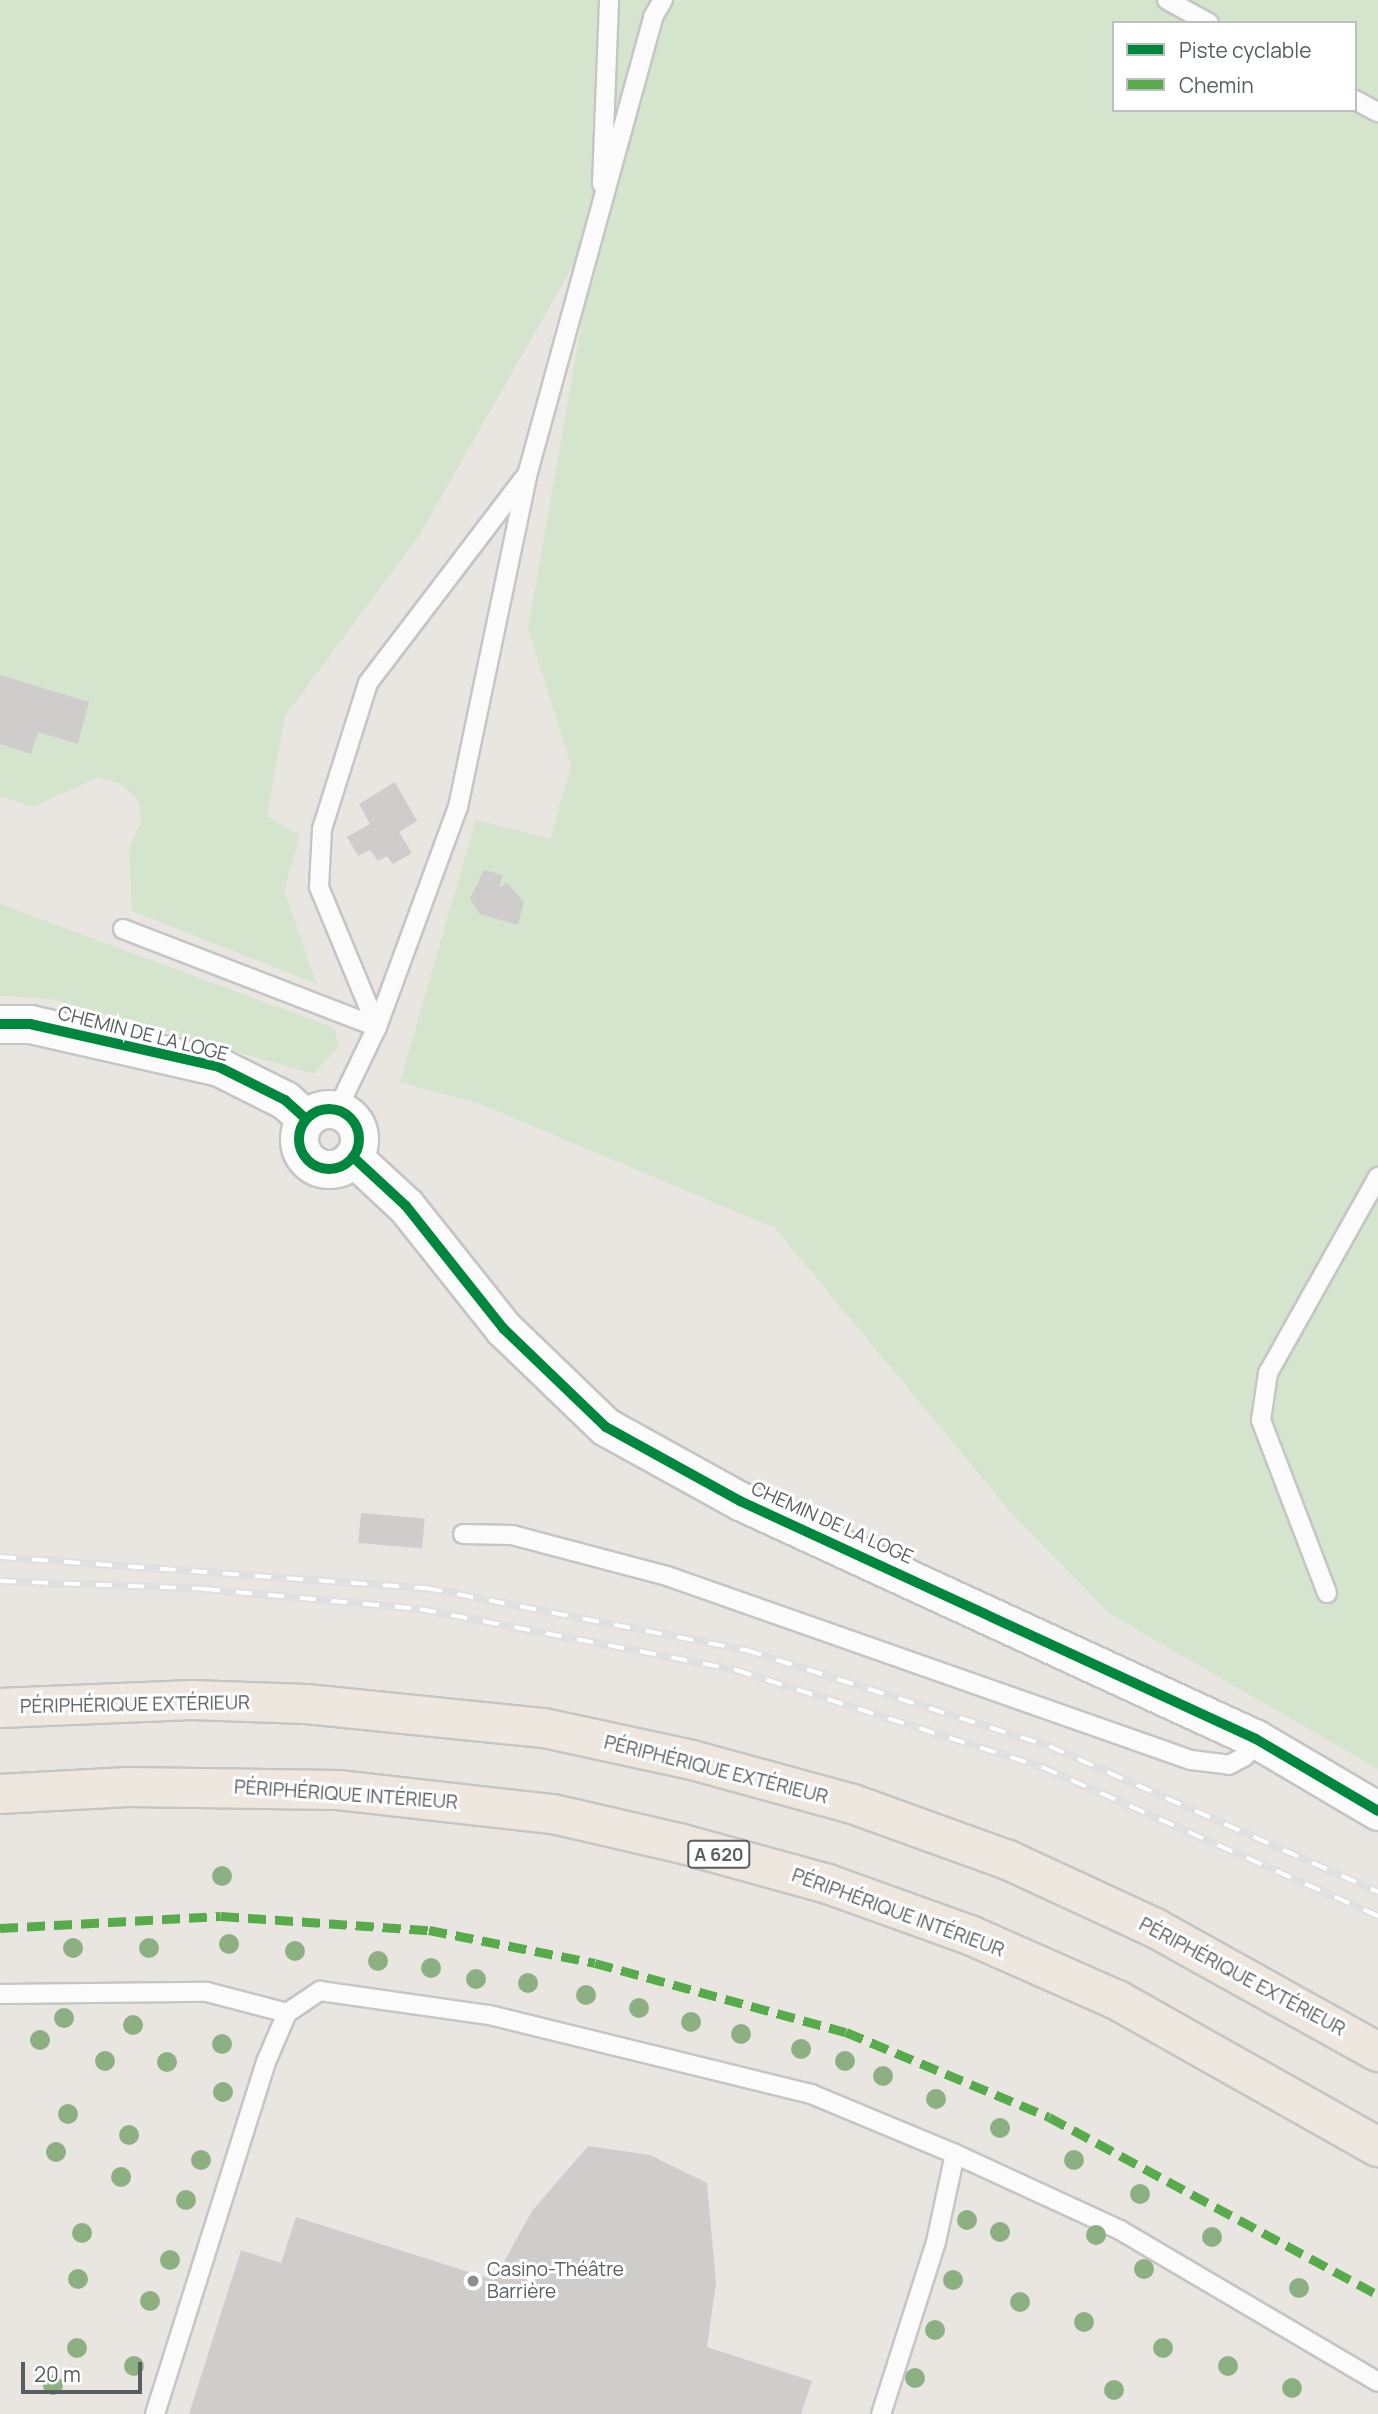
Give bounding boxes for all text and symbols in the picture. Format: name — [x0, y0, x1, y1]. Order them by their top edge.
legend — [1112, 21, 1357, 112]
text: Piste cyclable — [1179, 36, 1311, 64]
text: Chemin — [1179, 71, 1254, 99]
street label: CHEMIN DE LA LOGE — [55, 1002, 231, 1066]
street label: CHEMIN DE LA LOGE — [747, 1477, 917, 1569]
street label: PÉRIPHÉRIQUE EXTÉRIEUR — [20, 1692, 250, 1718]
street label: PÉRIPHÉRIQUE EXTÉRIEUR — [602, 1731, 830, 1809]
street label: PÉRIPHÉRIQUE INTÉRIEUR — [233, 1776, 459, 1814]
road number: A 620 — [686, 1840, 752, 1868]
street label: PÉRIPHÉRIQUE INTÉRIEUR — [789, 1864, 1007, 1962]
street label: PÉRIPHÉRIQUE EXTÉRIEUR — [1135, 1913, 1349, 2041]
place label: Casino-Théâtre Barrière — [487, 2259, 624, 2303]
marker: Casino-Théâtre Barrière — [465, 2273, 481, 2289]
scale bar — [24, 2348, 145, 2392]
text: 20 m — [34, 2360, 81, 2388]

